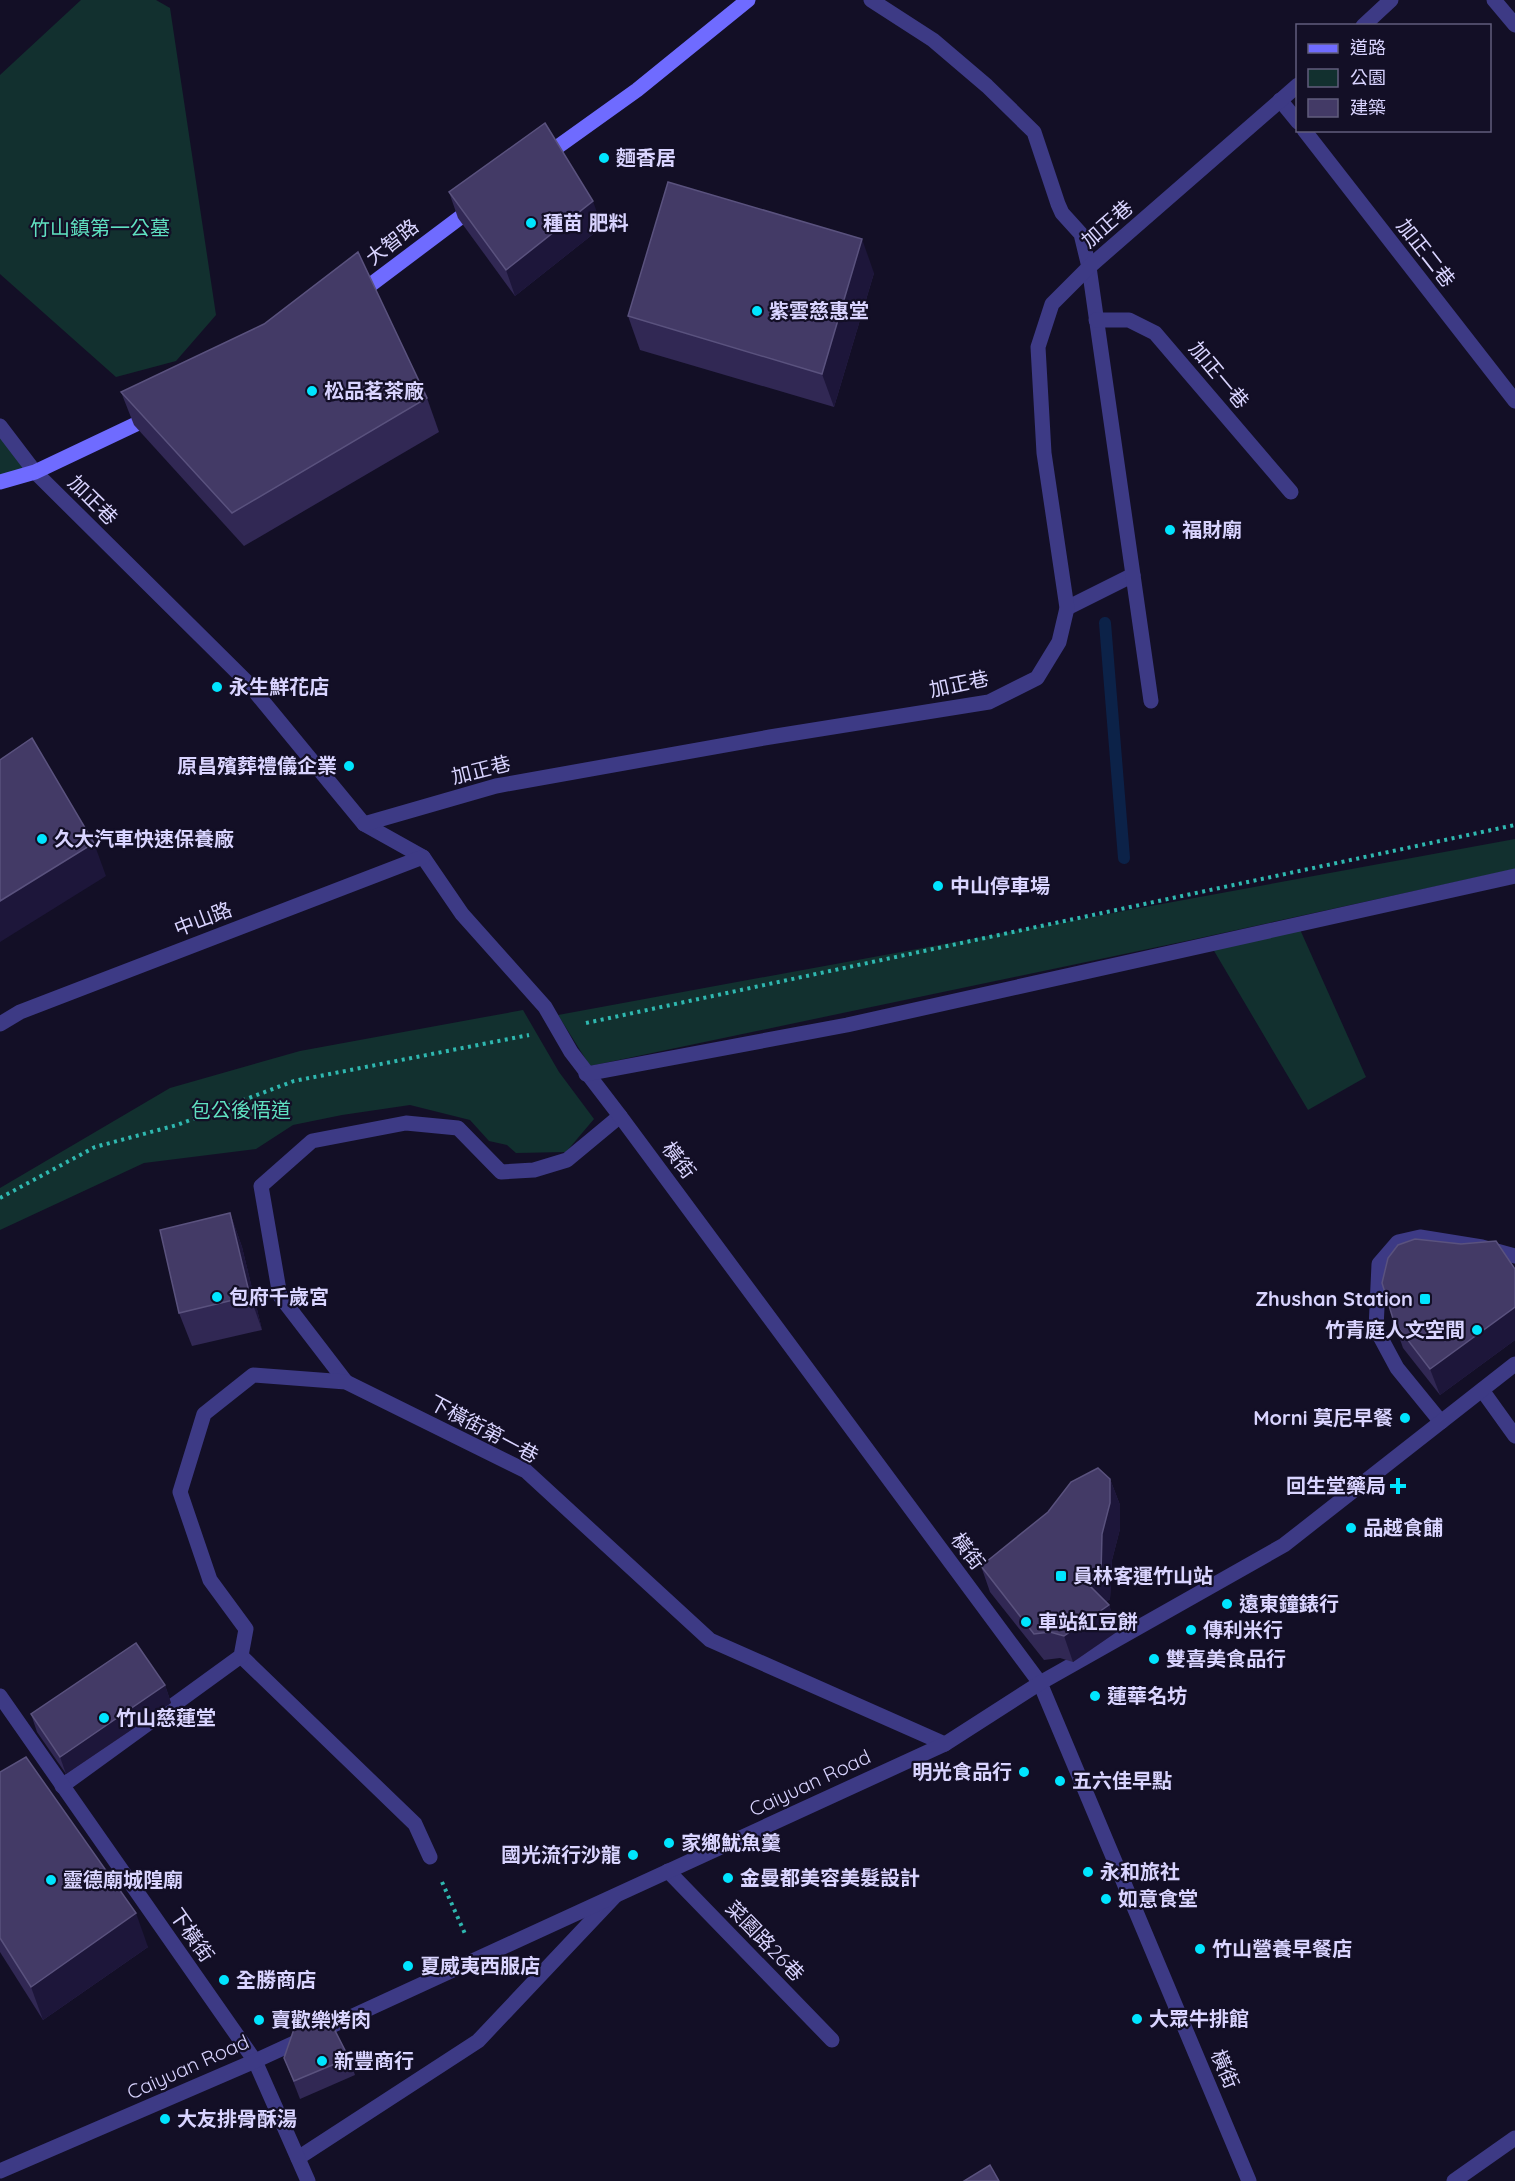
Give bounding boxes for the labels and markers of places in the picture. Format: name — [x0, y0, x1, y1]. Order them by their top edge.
place label: 麵香居 — [616, 145, 676, 170]
marker: 麵香居 — [597, 151, 611, 165]
place label: 種苗 肥料 — [543, 210, 629, 235]
marker: 種苗 肥料 — [524, 216, 538, 230]
place label: 紫雲慈惠堂 — [769, 298, 869, 323]
marker: 紫雲慈惠堂 — [750, 304, 764, 318]
place label: 松品茗茶廠 — [324, 378, 424, 403]
marker: 松品茗茶廠 — [305, 384, 319, 398]
place label: 福財廟 — [1182, 517, 1242, 542]
marker: 福財廟 — [1163, 523, 1177, 537]
place label: 永生鮮花店 — [229, 674, 329, 699]
marker: 永生鮮花店 — [210, 680, 224, 694]
place label: 原昌殯葬禮儀企業 — [177, 753, 337, 778]
marker: 原昌殯葬禮儀企業 — [342, 759, 356, 773]
place label: 久大汽車快速保養廠 — [54, 826, 234, 851]
marker: 久大汽車快速保養廠 — [35, 832, 49, 846]
place label: 中山停車場 — [950, 873, 1050, 898]
marker: 中山停車場 — [931, 879, 945, 893]
place label: 包府千歲宮 — [229, 1284, 329, 1309]
place label: Zhushan Station — [1255, 1286, 1413, 1311]
marker: 包府千歲宮 — [210, 1290, 224, 1304]
marker: Zhushan Station — [1418, 1292, 1432, 1306]
place label: 竹青庭人文空間 — [1325, 1317, 1465, 1342]
marker: 竹青庭人文空間 — [1470, 1323, 1484, 1337]
place label: Morni 莫尼早餐 — [1253, 1405, 1393, 1430]
marker: Morni 莫尼早餐 — [1398, 1411, 1412, 1425]
place label: 回生堂藥局 — [1286, 1473, 1386, 1498]
marker: 回生堂藥局 — [1391, 1479, 1405, 1493]
place label: 品越食餔 — [1363, 1515, 1443, 1540]
marker: 品越食餔 — [1344, 1521, 1358, 1535]
place label: 員林客運竹山站 — [1073, 1563, 1213, 1588]
marker: 員林客運竹山站 — [1054, 1569, 1068, 1583]
place label: 遠東鐘錶行 — [1239, 1591, 1339, 1616]
marker: 遠東鐘錶行 — [1220, 1597, 1234, 1611]
place label: 車站紅豆餅 — [1038, 1609, 1138, 1634]
marker: 車站紅豆餅 — [1019, 1615, 1033, 1629]
place label: 傳利米行 — [1203, 1617, 1283, 1642]
marker: 傳利米行 — [1184, 1623, 1198, 1637]
place label: 雙喜美食品行 — [1166, 1646, 1286, 1671]
marker: 雙喜美食品行 — [1147, 1652, 1161, 1666]
place label: 蓮華名坊 — [1107, 1683, 1187, 1708]
marker: 蓮華名坊 — [1088, 1689, 1102, 1703]
place label: 竹山慈蓮堂 — [116, 1705, 216, 1730]
marker: 竹山慈蓮堂 — [97, 1711, 111, 1725]
place label: 明光食品行 — [912, 1759, 1012, 1784]
marker: 明光食品行 — [1017, 1765, 1031, 1779]
place label: 五六佳早點 — [1072, 1768, 1172, 1793]
marker: 五六佳早點 — [1053, 1774, 1067, 1788]
place label: 家鄉魷魚羹 — [681, 1830, 781, 1855]
marker: 家鄉魷魚羹 — [662, 1836, 676, 1850]
place label: 國光流行沙龍 — [501, 1842, 621, 1867]
marker: 國光流行沙龍 — [626, 1848, 640, 1862]
place label: 永和旅社 — [1100, 1859, 1180, 1884]
place label: 金曼都美容美髮設計 — [740, 1865, 920, 1890]
marker: 永和旅社 — [1081, 1865, 1095, 1879]
place label: 靈德廟城隍廟 — [63, 1867, 183, 1892]
marker: 金曼都美容美髮設計 — [721, 1871, 735, 1885]
marker: 靈德廟城隍廟 — [44, 1873, 58, 1887]
place label: 如意食堂 — [1118, 1886, 1198, 1911]
marker: 如意食堂 — [1099, 1892, 1113, 1906]
place label: 竹山營養早餐店 — [1212, 1936, 1352, 1961]
marker: 竹山營養早餐店 — [1193, 1942, 1207, 1956]
place label: 夏威夷西服店 — [420, 1953, 540, 1978]
marker: 夏威夷西服店 — [401, 1959, 415, 1973]
place label: 全勝商店 — [236, 1967, 316, 1992]
marker: 全勝商店 — [217, 1973, 231, 1987]
place label: 大眾牛排館 — [1149, 2006, 1249, 2031]
place label: 賣歡樂烤肉 — [271, 2007, 371, 2032]
marker: 大眾牛排館 — [1130, 2012, 1144, 2026]
marker: 賣歡樂烤肉 — [252, 2013, 266, 2027]
place label: 新豐商行 — [334, 2048, 414, 2073]
marker: 新豐商行 — [315, 2054, 329, 2068]
place label: 大友排骨酥湯 — [177, 2106, 297, 2131]
marker: 大友排骨酥湯 — [158, 2112, 172, 2126]

